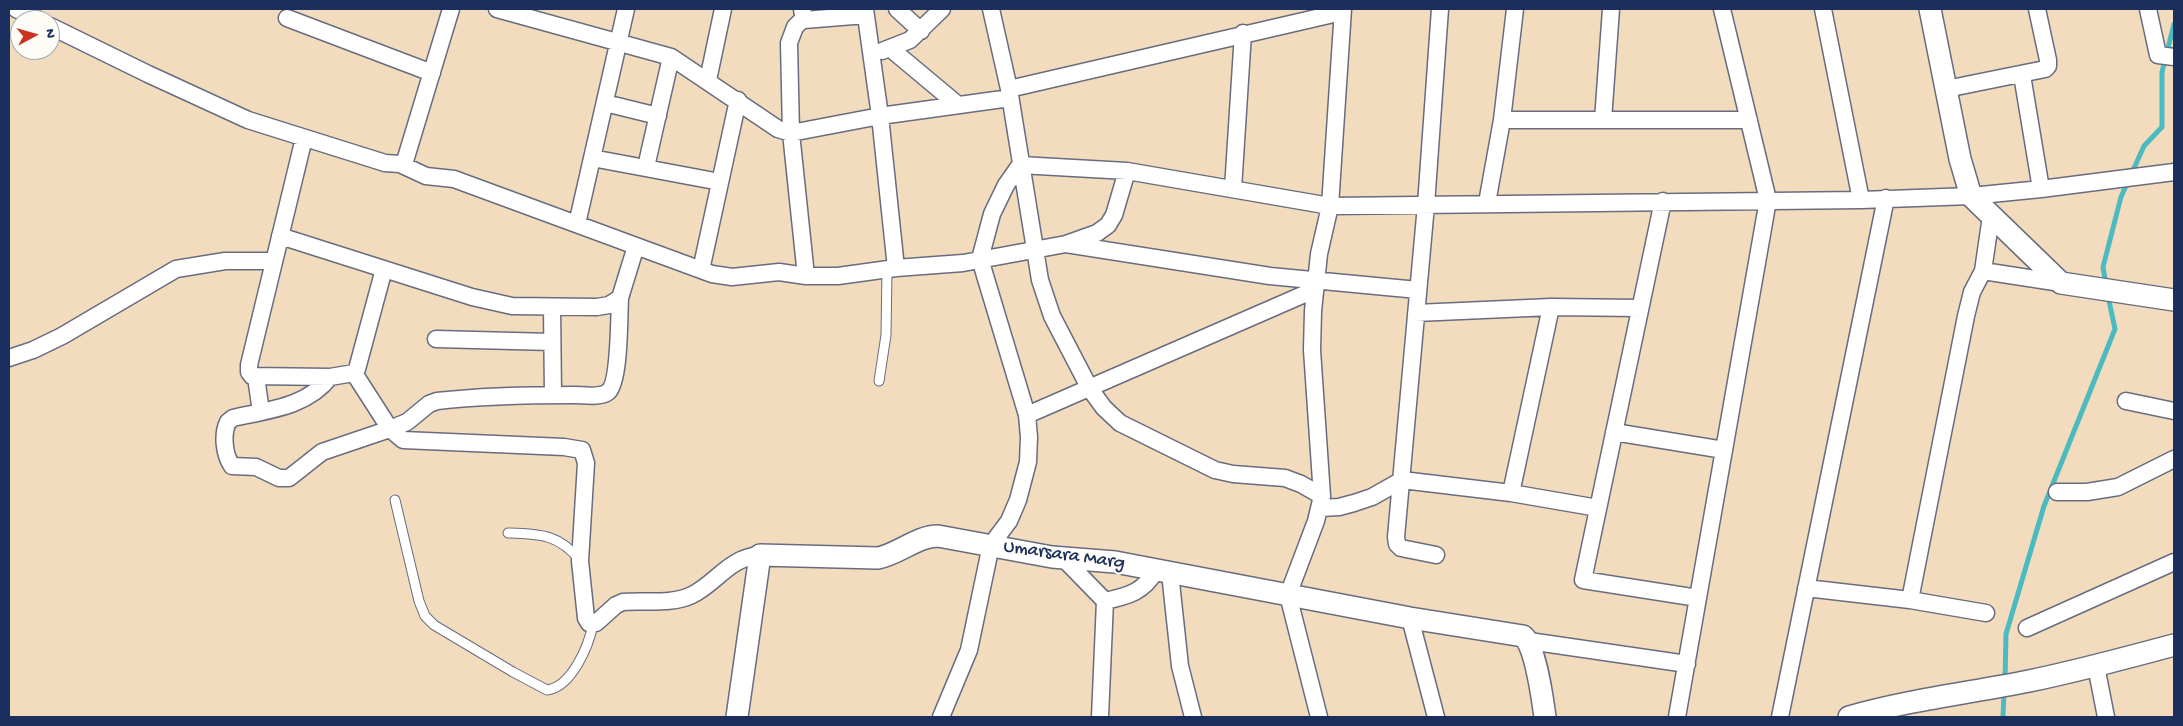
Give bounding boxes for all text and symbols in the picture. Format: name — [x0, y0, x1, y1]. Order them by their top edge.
north arrow — [10, 10, 60, 60]
text: N — [40, 28, 58, 39]
street label: Umarsara Marg — [1002, 536, 1126, 576]

